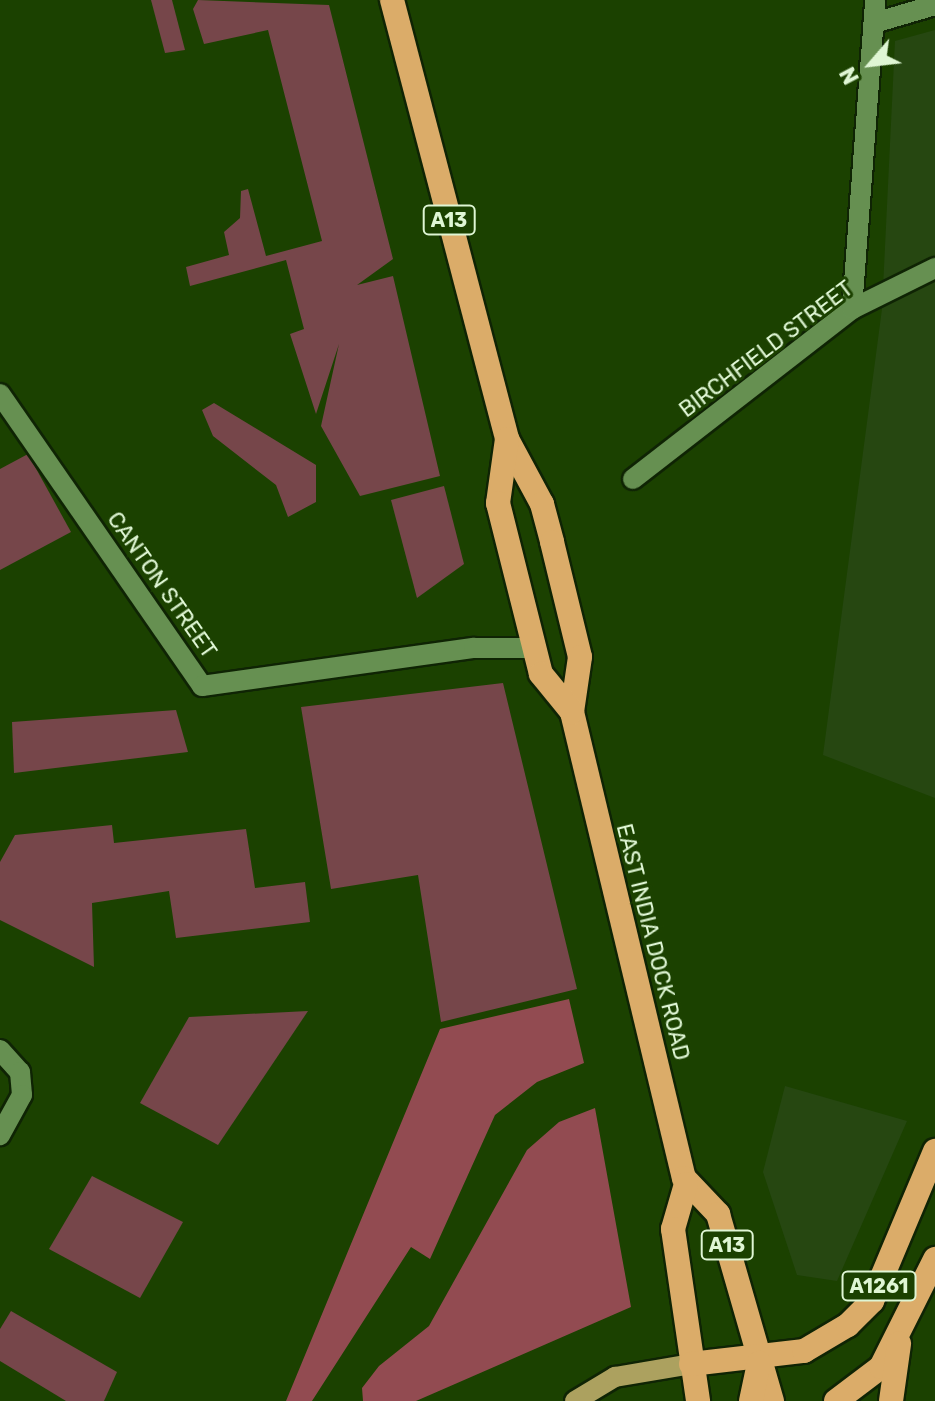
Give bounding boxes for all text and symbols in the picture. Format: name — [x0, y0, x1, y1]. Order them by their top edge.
north arrow — [831, 24, 911, 104]
text: N — [834, 62, 865, 89]
road number: A13 — [421, 204, 477, 236]
street label: BIRCHFIELD STREET — [674, 275, 858, 423]
street label: CANTON STREET — [102, 507, 222, 663]
street label: EAST INDIA DOCK ROAD — [611, 820, 695, 1064]
road number: A13 — [699, 1229, 755, 1261]
road number: A1261 — [841, 1270, 917, 1302]

